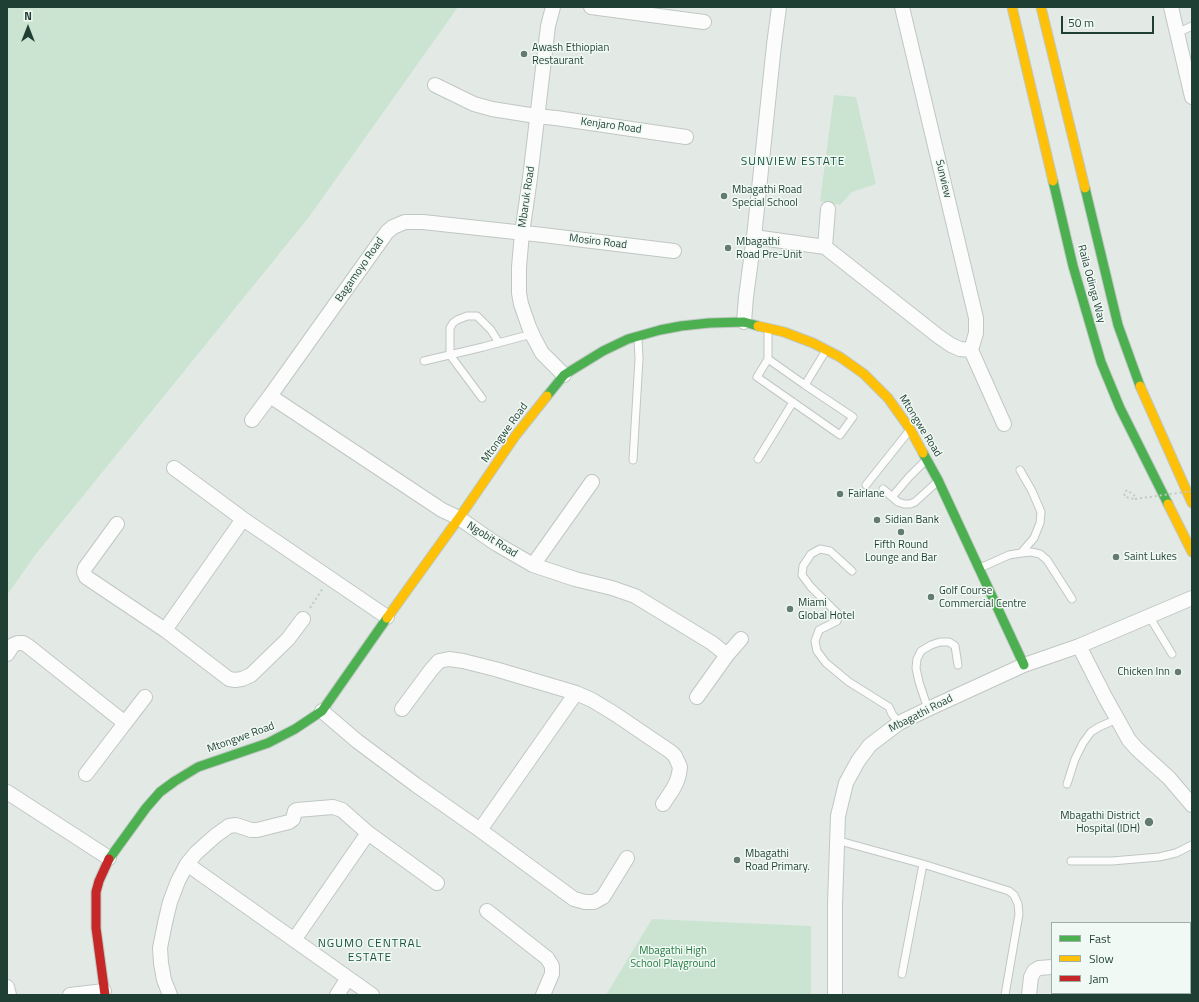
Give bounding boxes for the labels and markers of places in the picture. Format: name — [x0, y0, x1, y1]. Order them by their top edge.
place label: Awash Ethiopian Restaurant — [532, 41, 609, 67]
marker: Awash Ethiopian Restaurant — [519, 49, 529, 59]
place label: Mbagathi Road Special School — [732, 183, 802, 209]
marker: Mbagathi Road Special School — [719, 191, 729, 201]
place label: Mbagathi Road Pre-Unit — [736, 235, 802, 261]
marker: Mbagathi Road Pre-Unit — [723, 243, 733, 253]
place label: Fairlane — [848, 487, 885, 501]
marker: Fairlane — [835, 489, 845, 499]
place label: Sidian Bank — [885, 513, 939, 527]
marker: Sidian Bank — [872, 515, 882, 525]
marker: Fifth Round Lounge and Bar — [896, 527, 906, 537]
place label: Fifth Round Lounge and Bar — [865, 538, 937, 564]
place label: Saint Lukes — [1124, 550, 1177, 564]
marker: Saint Lukes — [1111, 552, 1121, 562]
place label: Golf Course Commercial Centre — [939, 584, 1026, 610]
marker: Golf Course Commercial Centre — [926, 592, 936, 602]
place label: Miami Global Hotel — [798, 596, 854, 622]
marker: Miami Global Hotel — [785, 604, 795, 614]
place label: Chicken Inn — [1117, 665, 1170, 679]
marker: Chicken Inn — [1173, 667, 1183, 677]
place label: Mbagathi District Hospital (IDH) — [1060, 809, 1140, 835]
marker: Mbagathi District Hospital (IDH) — [1143, 816, 1155, 828]
place label: Mbagathi Road Primary. — [745, 847, 810, 873]
marker: Mbagathi Road Primary. — [732, 855, 742, 865]

